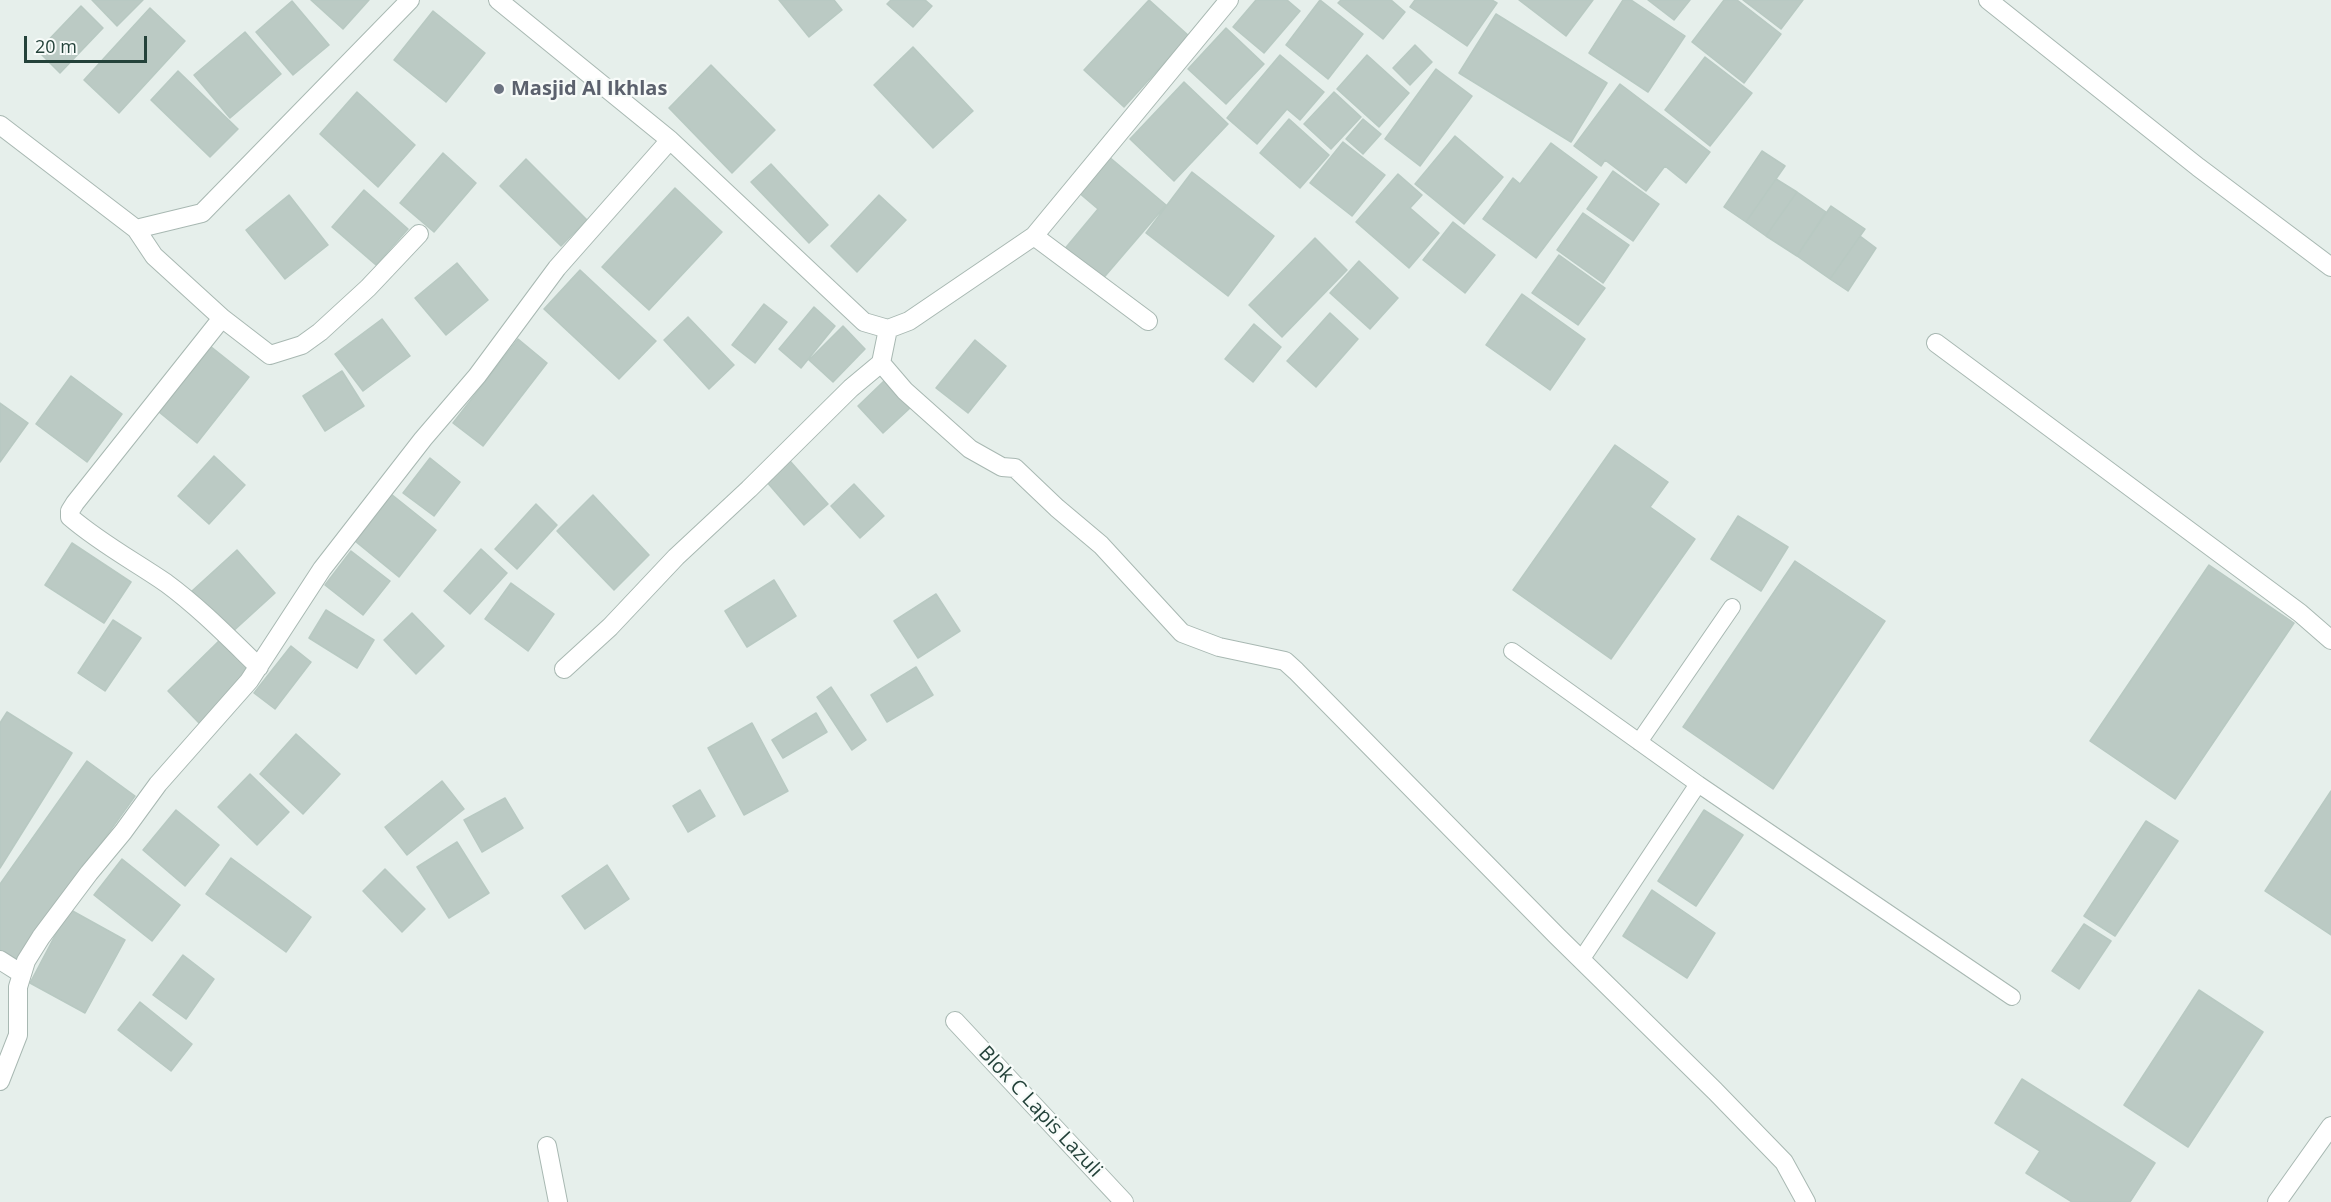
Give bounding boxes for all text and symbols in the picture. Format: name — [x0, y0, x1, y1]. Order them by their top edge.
scale bar — [27, 24, 150, 62]
text: 20 m — [35, 34, 77, 58]
place label: Masjid Al Ikhlas — [511, 77, 667, 101]
marker: Masjid Al Ikhlas — [492, 82, 506, 96]
street label: Blok C Lapis Lazuli — [973, 1042, 1107, 1182]

